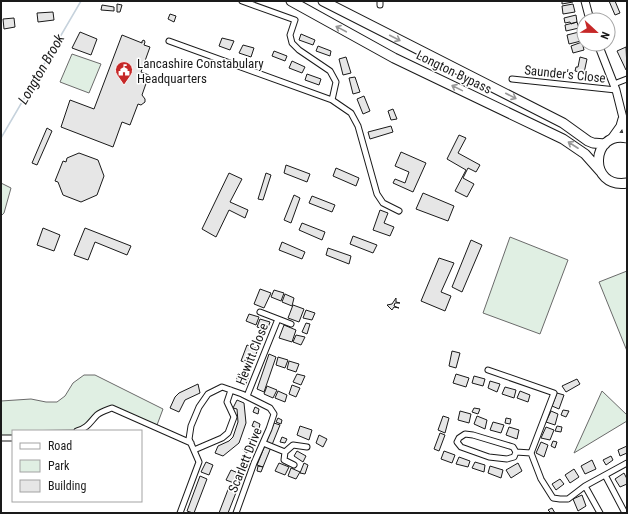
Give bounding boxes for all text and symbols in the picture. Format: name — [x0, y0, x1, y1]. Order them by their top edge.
north arrow — [576, 12, 616, 52]
one-way arrow — [335, 25, 347, 33]
water label: Longton Brook — [15, 30, 68, 107]
text: N — [597, 30, 612, 41]
one-way arrow — [389, 35, 401, 42]
street label: Longton Bypass — [414, 47, 494, 97]
place label: Lancashire Constabulary Headquarters — [137, 56, 264, 86]
public building icon: Lancashire Constabulary Headquarters — [114, 60, 134, 85]
street label: Saunder's Close — [524, 62, 606, 86]
one-way arrow — [451, 84, 463, 91]
one-way arrow — [505, 93, 517, 101]
one-way arrow — [568, 141, 579, 149]
street label: Hewitt Close — [233, 321, 271, 387]
street label: Scarlett Drive — [225, 425, 265, 495]
legend — [12, 430, 142, 502]
text: Road — [48, 439, 72, 453]
text: Park — [48, 459, 70, 473]
text: Building — [48, 479, 86, 493]

